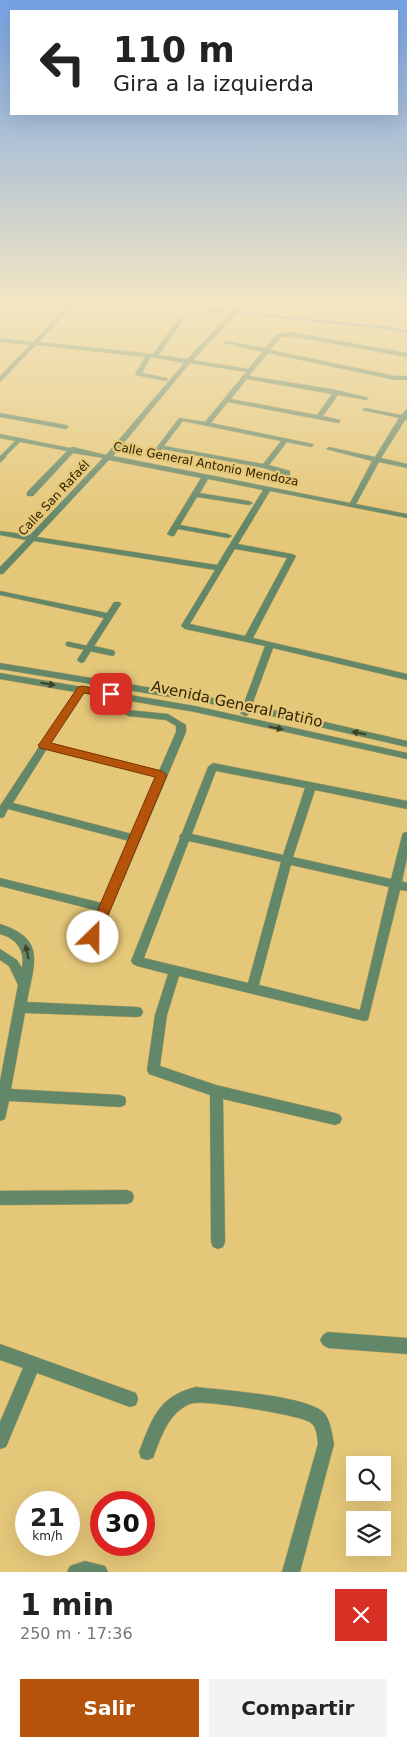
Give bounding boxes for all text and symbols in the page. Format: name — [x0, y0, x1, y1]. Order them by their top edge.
icon: left — [30, 30, 95, 95]
text: 110 m — [113, 30, 235, 70]
text: Gira a la izquierda — [113, 71, 314, 96]
street label: Calle General Antonio Mendoza — [112, 439, 300, 489]
street label: Calle San Rafaél — [16, 457, 92, 539]
pin — [90, 673, 132, 715]
street label: Avenida General Patiño — [150, 677, 324, 731]
one-way arrow — [40, 680, 56, 688]
icon: arrive — [97, 680, 125, 708]
one-way arrow — [269, 724, 284, 732]
one-way arrow — [352, 729, 367, 737]
position arrow — [66, 910, 118, 962]
one-way arrow — [23, 945, 31, 960]
map controls — [346, 1456, 391, 1556]
button: search — [346, 1456, 391, 1501]
speed limit sign: 30 — [90, 1491, 155, 1556]
text: 21 — [30, 1503, 65, 1532]
button: layers — [346, 1511, 391, 1556]
text: km/h — [32, 1529, 63, 1543]
text: 1 min — [20, 1587, 114, 1622]
button: close — [335, 1589, 387, 1641]
text: 250 m · 17:36 — [20, 1624, 133, 1643]
button: Salir — [20, 1679, 199, 1737]
button: Compartir — [209, 1679, 387, 1737]

